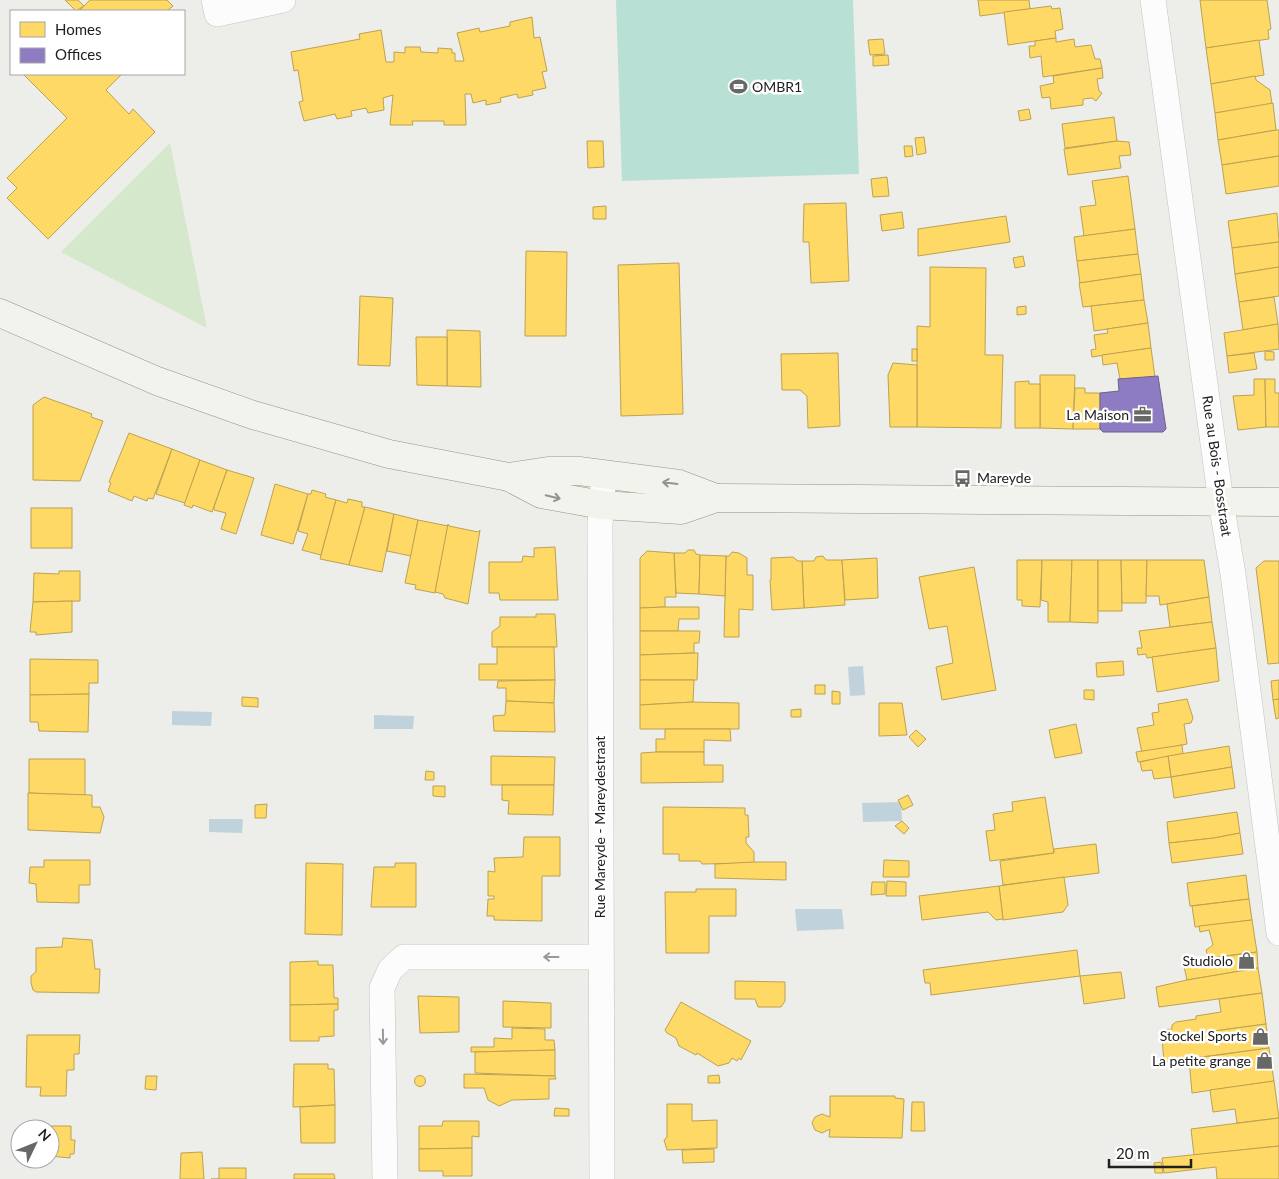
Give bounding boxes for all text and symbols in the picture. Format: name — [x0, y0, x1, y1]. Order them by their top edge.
legend — [10, 10, 185, 75]
text: Homes — [55, 20, 101, 38]
text: Offices — [55, 45, 102, 63]
sports icon: OMBR1 — [728, 77, 748, 97]
place label: OMBR1 — [752, 78, 802, 95]
street label: Rue au Bois - Bosstraat — [1199, 394, 1236, 537]
office icon: La Maison — [1133, 405, 1153, 425]
place label: La Maison — [1066, 406, 1129, 423]
bus stop icon: Mareyde — [953, 468, 973, 488]
place label: Mareyde — [977, 469, 1031, 486]
one-way arrow — [662, 478, 678, 488]
one-way arrow — [545, 493, 561, 502]
street label: Rue Mareyde - Mareydestraat — [591, 736, 608, 918]
shop icon: Studiolo — [1237, 951, 1257, 971]
one-way arrow — [543, 952, 560, 962]
place label: Studiolo — [1183, 952, 1233, 969]
shop icon: Stockel Sports — [1251, 1026, 1271, 1046]
place label: Stockel Sports — [1160, 1027, 1247, 1044]
one-way arrow — [378, 1028, 387, 1044]
shop icon: La petite grange — [1255, 1051, 1275, 1071]
place label: La petite grange — [1152, 1052, 1251, 1069]
north arrow — [10, 1119, 60, 1169]
text: N — [35, 1125, 55, 1145]
scale bar — [1109, 1136, 1192, 1168]
text: 20 m — [1116, 1144, 1150, 1162]

